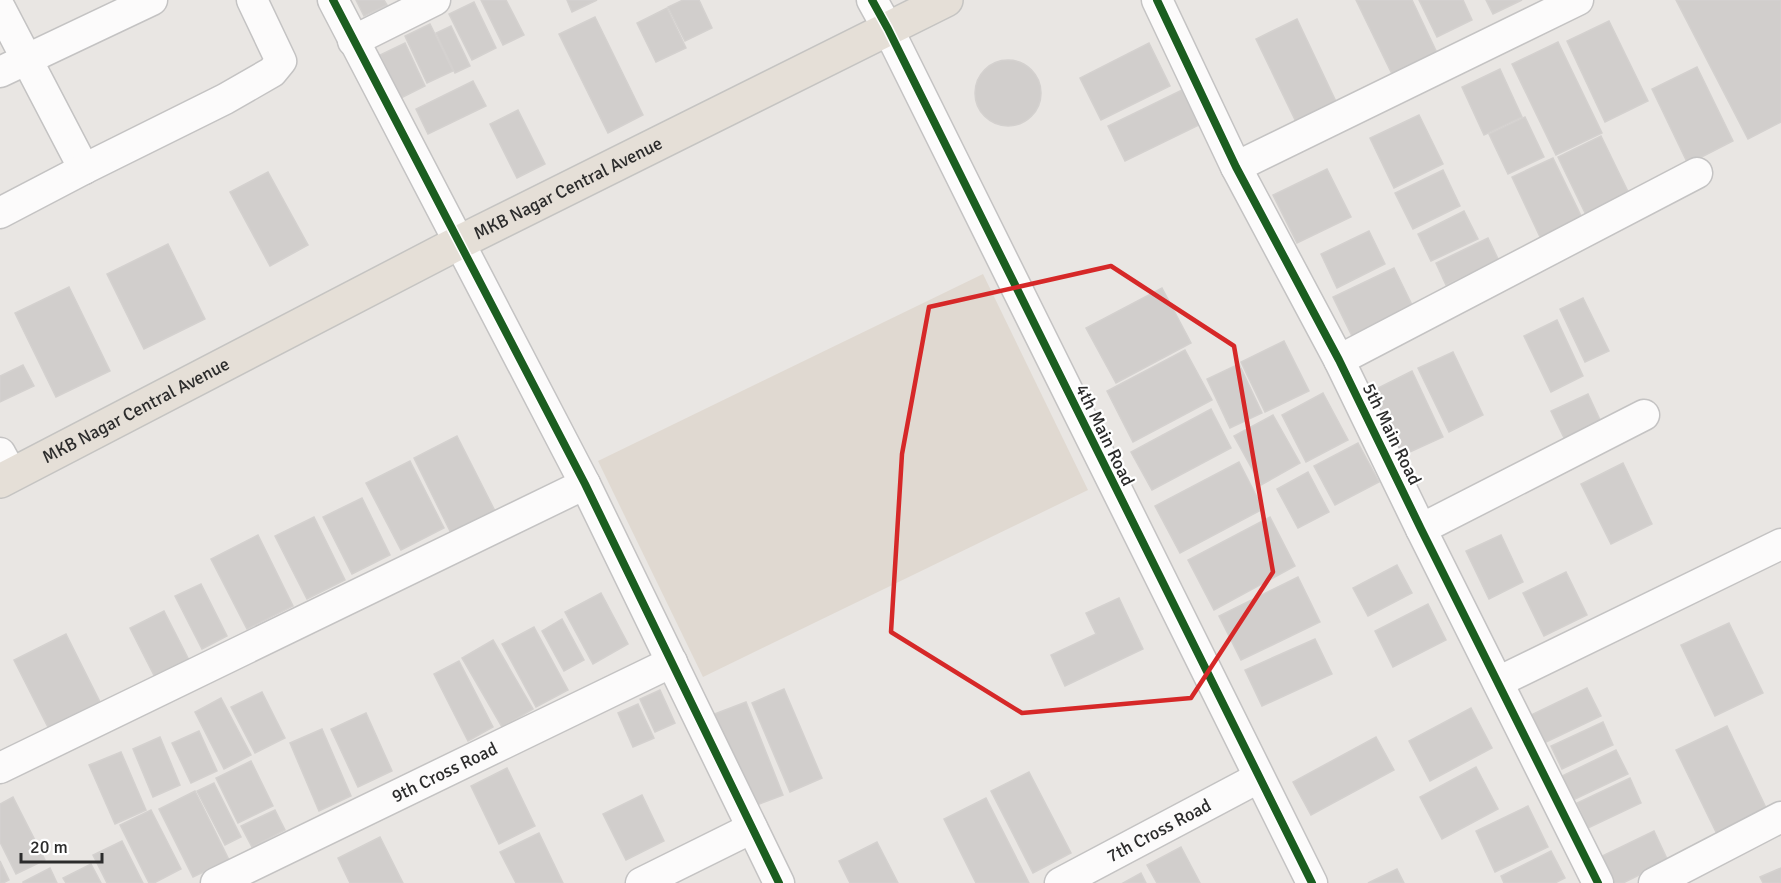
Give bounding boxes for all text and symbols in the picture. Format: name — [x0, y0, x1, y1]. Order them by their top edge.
street label: MKB Nagar Central Avenue — [470, 132, 666, 244]
street label: MKB Nagar Central Avenue — [38, 353, 233, 468]
street label: 5th Main Road — [1358, 379, 1426, 489]
street label: 4th Main Road — [1071, 380, 1139, 490]
street label: 9th Cross Road — [388, 737, 501, 807]
street label: 7th Cross Road — [1103, 794, 1215, 867]
scale bar — [21, 826, 102, 864]
text: 20 m — [30, 836, 68, 858]

